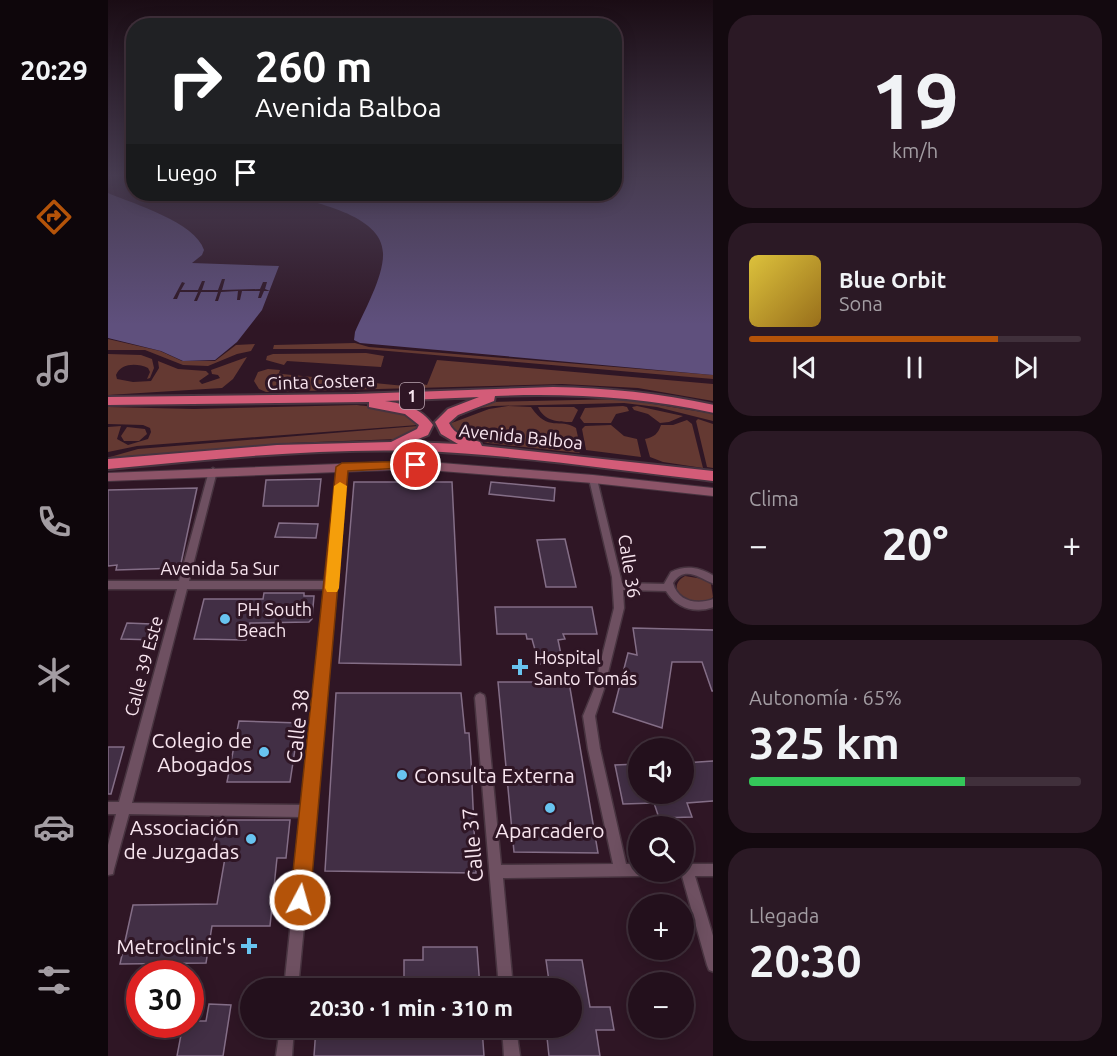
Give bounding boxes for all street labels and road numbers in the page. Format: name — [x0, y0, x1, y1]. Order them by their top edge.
street label: Cinta Costera — [266, 369, 376, 393]
road number: 1 — [400, 383, 424, 409]
street label: Avenida Balboa — [458, 420, 584, 452]
street label: Calle 36 — [615, 533, 645, 599]
street label: Avenida 5a Sur — [161, 558, 280, 578]
street label: Calle 39 Este — [120, 614, 166, 718]
street label: Calle 38 — [281, 688, 313, 764]
street label: Calle 37 — [457, 807, 487, 883]

